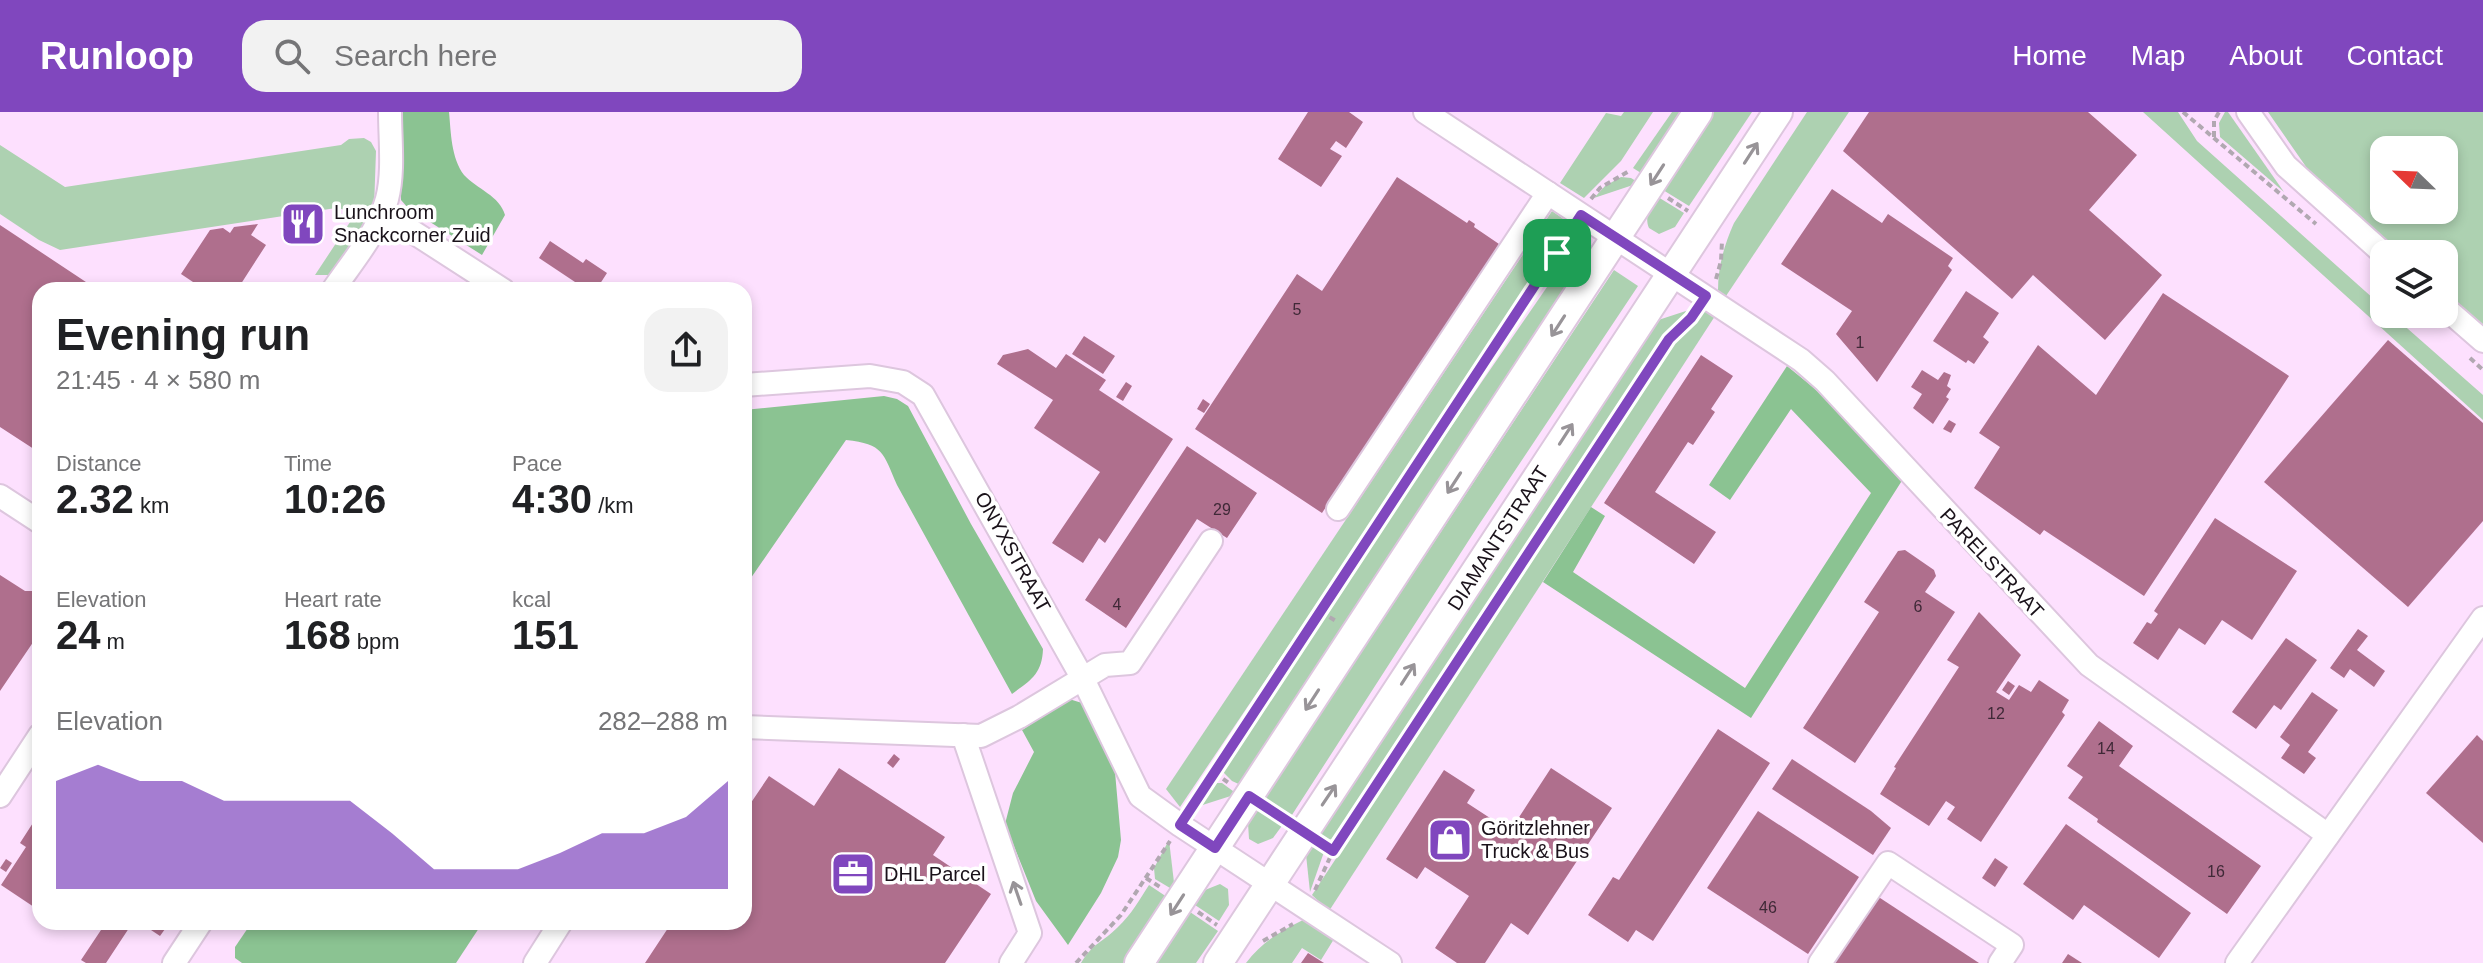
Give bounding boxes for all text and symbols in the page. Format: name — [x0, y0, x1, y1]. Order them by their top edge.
search box — [242, 20, 802, 92]
icon: search — [270, 34, 314, 78]
text: Runloop — [40, 35, 194, 77]
text: Search here — [334, 39, 498, 72]
text: Home — [2012, 40, 2087, 71]
text: Map — [2131, 40, 2185, 71]
text: About — [2229, 40, 2303, 71]
text: Contact — [2347, 40, 2443, 71]
north arrow — [2370, 136, 2458, 224]
map controls — [2370, 136, 2458, 328]
one-way arrow — [1743, 142, 1759, 165]
one-way arrow — [1649, 163, 1665, 185]
restaurant icon: Lunchroom Snackcorner Zuid — [279, 200, 327, 248]
place label: Lunchroom Snackcorner Zuid — [334, 201, 491, 246]
pin — [1523, 219, 1591, 287]
icon: arrive — [1535, 231, 1579, 275]
button: layers — [2370, 240, 2458, 328]
house number: 5 — [1293, 301, 1302, 318]
button: share — [644, 308, 728, 392]
text: Evening run — [56, 310, 310, 359]
one-way arrow — [1549, 314, 1565, 337]
house number: 1 — [1856, 334, 1865, 351]
text: 21:45 · 4 × 580 m — [56, 365, 261, 395]
one-way arrow — [1559, 423, 1575, 446]
text: Distance — [56, 451, 142, 476]
text: Time — [284, 451, 332, 476]
text: Pace — [512, 451, 562, 476]
street label: DIAMANTSTRAAT — [1443, 462, 1553, 614]
one-way arrow — [1446, 471, 1462, 494]
text: 2.32 — [56, 477, 134, 521]
text: 10:26 — [284, 477, 386, 521]
text: 4:30 — [512, 477, 592, 521]
street label: ONYXSTRAAT — [971, 488, 1055, 616]
text: km — [134, 493, 169, 518]
text: /km — [592, 493, 634, 518]
house number: 29 — [1213, 501, 1231, 518]
street label: PARELSTRAAT — [1936, 504, 2048, 622]
text: Elevation — [56, 587, 147, 612]
text: Heart rate — [284, 587, 382, 612]
text: kcal — [512, 587, 551, 612]
house number: 4 — [1113, 596, 1122, 613]
house number: 6 — [1914, 598, 1923, 615]
text: 24 — [56, 613, 101, 657]
text: 168 — [284, 613, 351, 657]
text: 151 — [512, 613, 579, 657]
text: m — [101, 629, 125, 654]
text: bpm — [351, 629, 400, 654]
one-way arrow — [1400, 664, 1416, 686]
one-way arrow — [1303, 689, 1320, 711]
house number: 12 — [1987, 705, 2005, 722]
text: Elevation — [56, 706, 163, 736]
text: 282–288 m — [598, 706, 728, 736]
house number: 14 — [2097, 740, 2115, 757]
one-way arrow — [1321, 784, 1337, 807]
shop icon: Göritzlehner Truck & Bus — [1426, 816, 1474, 864]
place label: Göritzlehner Truck & Bus — [1481, 817, 1590, 862]
office icon: DHL Parcel — [829, 850, 877, 898]
place label: DHL Parcel — [884, 863, 986, 885]
house number: 16 — [2207, 863, 2225, 880]
one-way arrow — [1008, 881, 1023, 906]
one-way arrow — [1168, 894, 1185, 916]
house number: 46 — [1759, 899, 1777, 916]

